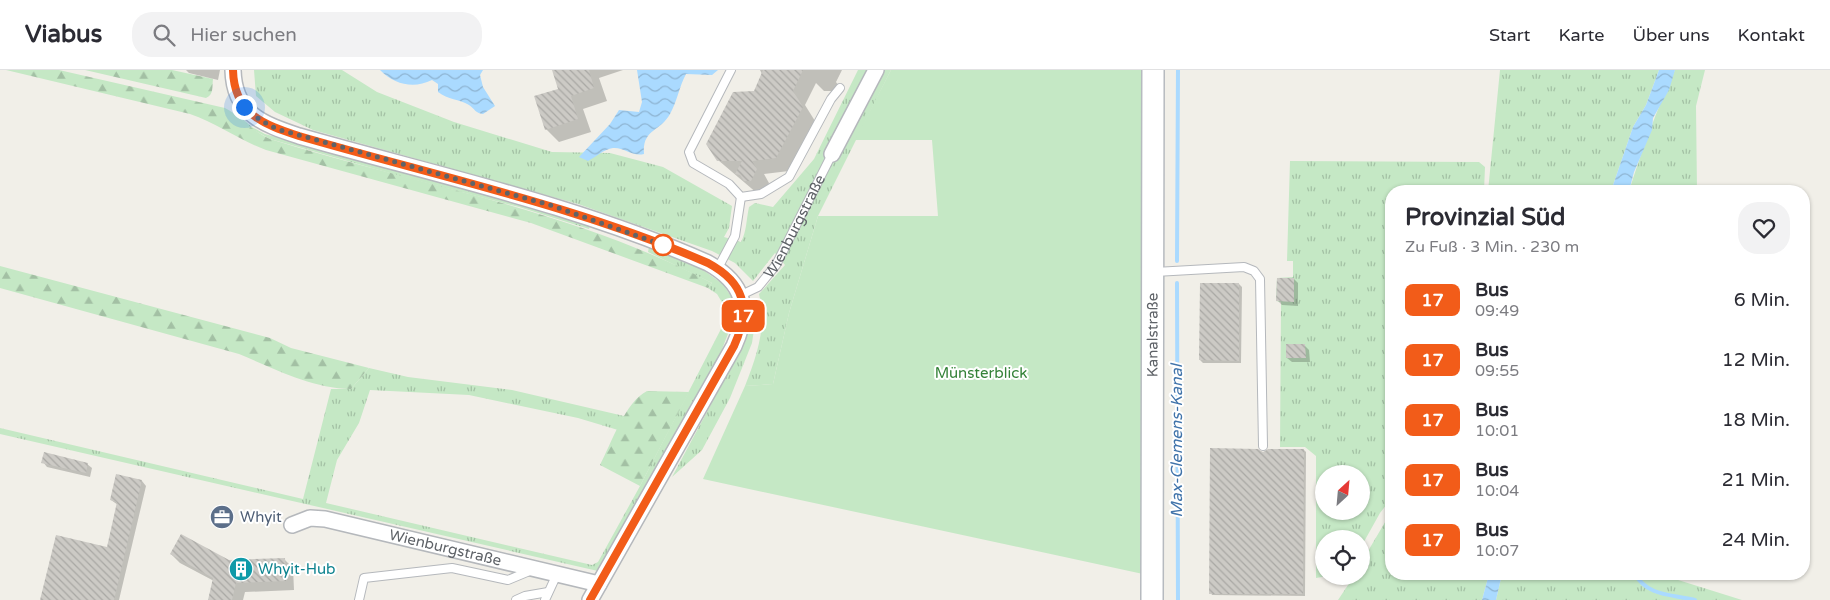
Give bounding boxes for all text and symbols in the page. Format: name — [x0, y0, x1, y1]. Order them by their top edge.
search box — [132, 12, 482, 57]
text: Viabus — [25, 20, 102, 49]
icon: search — [150, 21, 178, 49]
text: Hier suchen — [190, 24, 297, 46]
text: Start — [1489, 24, 1530, 46]
text: Karte — [1558, 24, 1604, 46]
text: Über uns — [1632, 24, 1710, 46]
text: Kontakt — [1738, 24, 1805, 46]
your location — [232, 95, 257, 120]
street label: Wienburgstraße — [760, 172, 829, 282]
button: heart — [1738, 202, 1790, 254]
text: Provinzial Süd — [1405, 203, 1565, 232]
unlabelled marker — [652, 234, 674, 256]
text: Zu Fuß · 3 Min. · 230 m — [1405, 237, 1579, 257]
text: Bus — [1475, 279, 1509, 301]
text: 17 — [1421, 289, 1444, 311]
text: 6 Min. — [1734, 289, 1790, 311]
street label: Kanalstraße — [1143, 293, 1162, 377]
line badge: 17 — [720, 300, 766, 332]
text: 09:49 — [1475, 301, 1519, 321]
text: 17 — [732, 305, 754, 327]
text: Bus — [1475, 339, 1509, 361]
text: 17 — [1421, 349, 1444, 371]
text: 12 Min. — [1722, 349, 1790, 371]
text: 09:55 — [1475, 361, 1519, 381]
water label: Max-Clemens-Kanal — [1167, 362, 1187, 518]
park label: Münsterblick — [935, 364, 1027, 382]
text: Bus — [1475, 399, 1509, 421]
text: 17 — [1421, 409, 1444, 431]
text: 18 Min. — [1722, 409, 1790, 431]
text: 10:01 — [1475, 421, 1519, 441]
text: Bus — [1475, 459, 1509, 481]
north arrow — [1315, 465, 1370, 520]
map controls — [1315, 465, 1370, 585]
text: 17 — [1421, 469, 1444, 491]
text: 21 Min. — [1722, 469, 1790, 491]
text: 10:04 — [1475, 481, 1519, 501]
office icon: Whyit — [209, 504, 235, 530]
place label: Whyit — [240, 508, 282, 526]
text: Bus — [1475, 519, 1509, 541]
street label: Wienburgstraße — [387, 526, 503, 570]
text: 17 — [1421, 529, 1444, 551]
text: 24 Min. — [1722, 529, 1790, 551]
button: locate — [1315, 530, 1370, 585]
text: 10:07 — [1475, 541, 1519, 561]
building icon: Whyit-Hub — [228, 556, 254, 582]
place label: Whyit-Hub — [258, 560, 336, 578]

